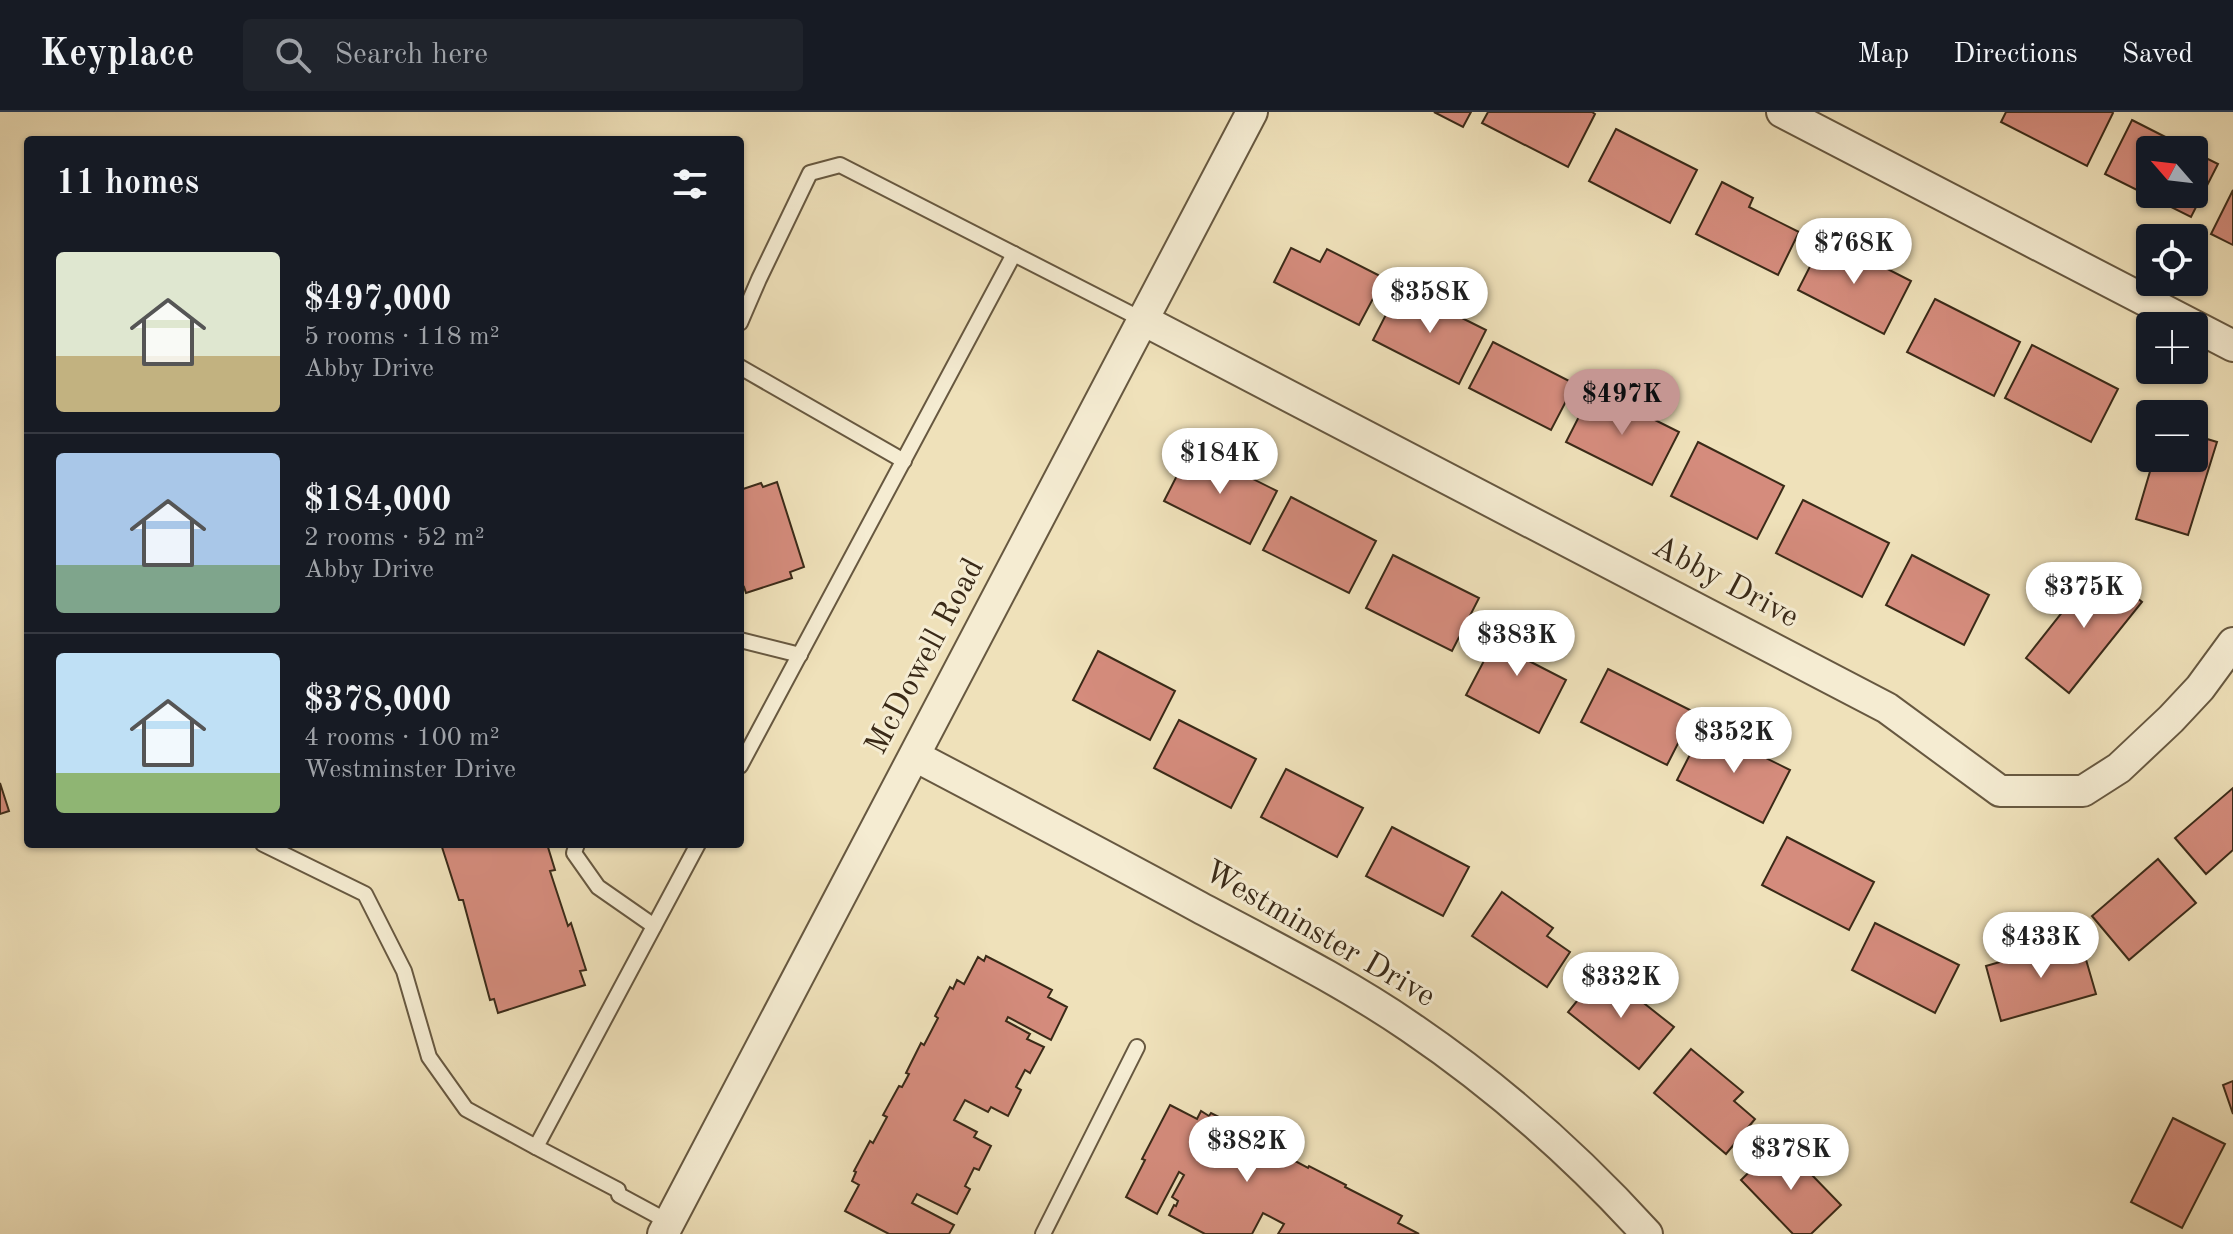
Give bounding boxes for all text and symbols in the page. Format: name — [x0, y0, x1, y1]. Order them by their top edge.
search box — [243, 19, 803, 91]
icon: search — [271, 33, 315, 77]
text: Keyplace — [40, 36, 195, 74]
text: Search here — [335, 40, 488, 70]
text: Map — [1857, 41, 1909, 69]
text: Directions — [1953, 41, 2078, 69]
text: Saved — [2122, 41, 2193, 69]
north arrow — [2136, 136, 2208, 208]
map controls — [2136, 136, 2208, 472]
icon: filters — [668, 162, 712, 206]
text: 11 homes — [56, 167, 199, 201]
pin: $768K — [1798, 218, 1910, 286]
button: locate — [2136, 224, 2208, 296]
text: $768K — [1814, 231, 1894, 257]
pin: $358K — [1374, 267, 1486, 335]
text: $358K — [1390, 280, 1470, 306]
text: $497,000 — [304, 283, 452, 317]
icon: home — [120, 284, 216, 380]
button: + — [2136, 312, 2208, 384]
text: 5 rooms · 118 m² — [304, 324, 500, 350]
text: Abby Drive — [304, 356, 434, 382]
pin: $497K — [1566, 369, 1678, 437]
text: $497K — [1582, 382, 1662, 408]
button: − — [2136, 400, 2208, 472]
pin: $184K — [1164, 428, 1276, 496]
text: $184K — [1180, 441, 1260, 467]
text: $184,000 — [304, 484, 452, 518]
icon: home — [120, 485, 216, 581]
text: 2 rooms · 52 m² — [304, 525, 485, 551]
street label: Abby Drive — [1647, 531, 1803, 635]
street label: McDowell Road — [861, 554, 991, 760]
text: Abby Drive — [304, 557, 434, 583]
pin: $375K — [2028, 562, 2140, 630]
text: $375K — [2044, 575, 2124, 601]
pin: $383K — [1461, 610, 1573, 678]
text: $383K — [1477, 623, 1557, 649]
text: $378,000 — [304, 684, 452, 718]
icon: home — [120, 685, 216, 781]
pin: $352K — [1678, 707, 1790, 775]
text: $352K — [1694, 720, 1774, 746]
text: 4 rooms · 100 m² — [304, 725, 500, 751]
text: Westminster Drive — [304, 757, 516, 783]
street label: Westminster Drive — [1198, 856, 1440, 1014]
pin: $433K — [1985, 912, 2097, 980]
text: $433K — [2001, 925, 2081, 951]
pin: $332K — [1565, 952, 1677, 1020]
text: $332K — [1581, 965, 1661, 991]
pin: $382K — [1191, 1116, 1303, 1184]
pin: $378K — [1735, 1124, 1847, 1192]
text: $382K — [1207, 1129, 1287, 1155]
text: $378K — [1751, 1137, 1831, 1163]

